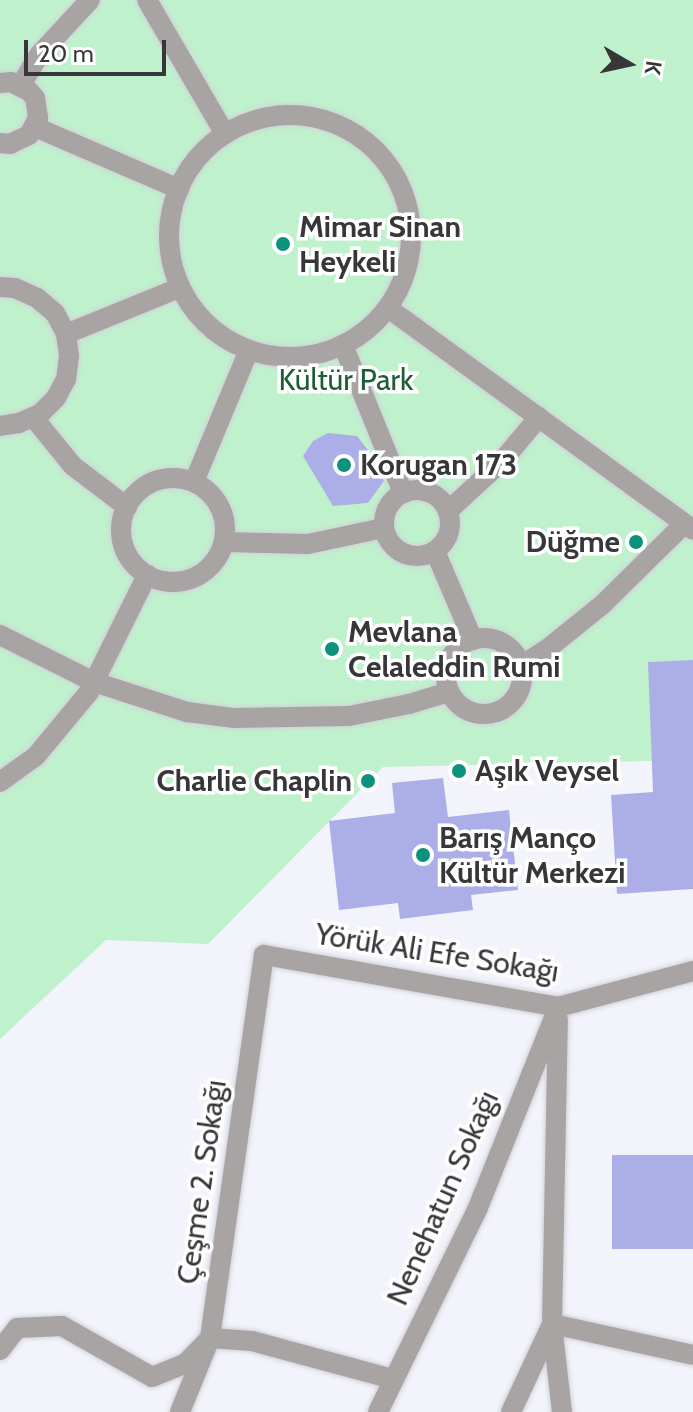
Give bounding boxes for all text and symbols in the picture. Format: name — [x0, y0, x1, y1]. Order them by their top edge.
scale bar — [28, 24, 170, 74]
north arrow — [589, 24, 669, 104]
text: 20 m — [38, 39, 94, 68]
text: K — [639, 59, 668, 77]
place label: Mimar Sinan Heykeli — [299, 209, 461, 280]
marker: Mimar Sinan Heykeli — [274, 235, 292, 253]
park label: Kültür Park — [278, 362, 414, 398]
place label: Korugan 173 — [360, 447, 517, 483]
marker: Korugan 173 — [335, 456, 353, 474]
place label: Düğme — [525, 524, 620, 560]
marker: Düğme — [627, 533, 645, 551]
place label: Mevlana Celaleddin Rumi — [348, 614, 560, 684]
marker: Mevlana Celaleddin Rumi — [323, 640, 341, 658]
place label: Aşık Veysel — [475, 753, 619, 789]
marker: Aşık Veysel — [450, 762, 468, 780]
place label: Charlie Chaplin — [157, 763, 352, 799]
marker: Charlie Chaplin — [359, 772, 377, 790]
place label: Barış Manço Kültür Merkezi — [439, 820, 625, 890]
marker: Barış Manço Kültür Merkezi — [414, 846, 432, 864]
street label: Yörük Ali Efe Sokağı — [313, 916, 561, 990]
street label: Çeşme 2. Sokağı — [170, 1078, 234, 1286]
street label: Nenehatun Sokağı — [380, 1085, 506, 1311]

